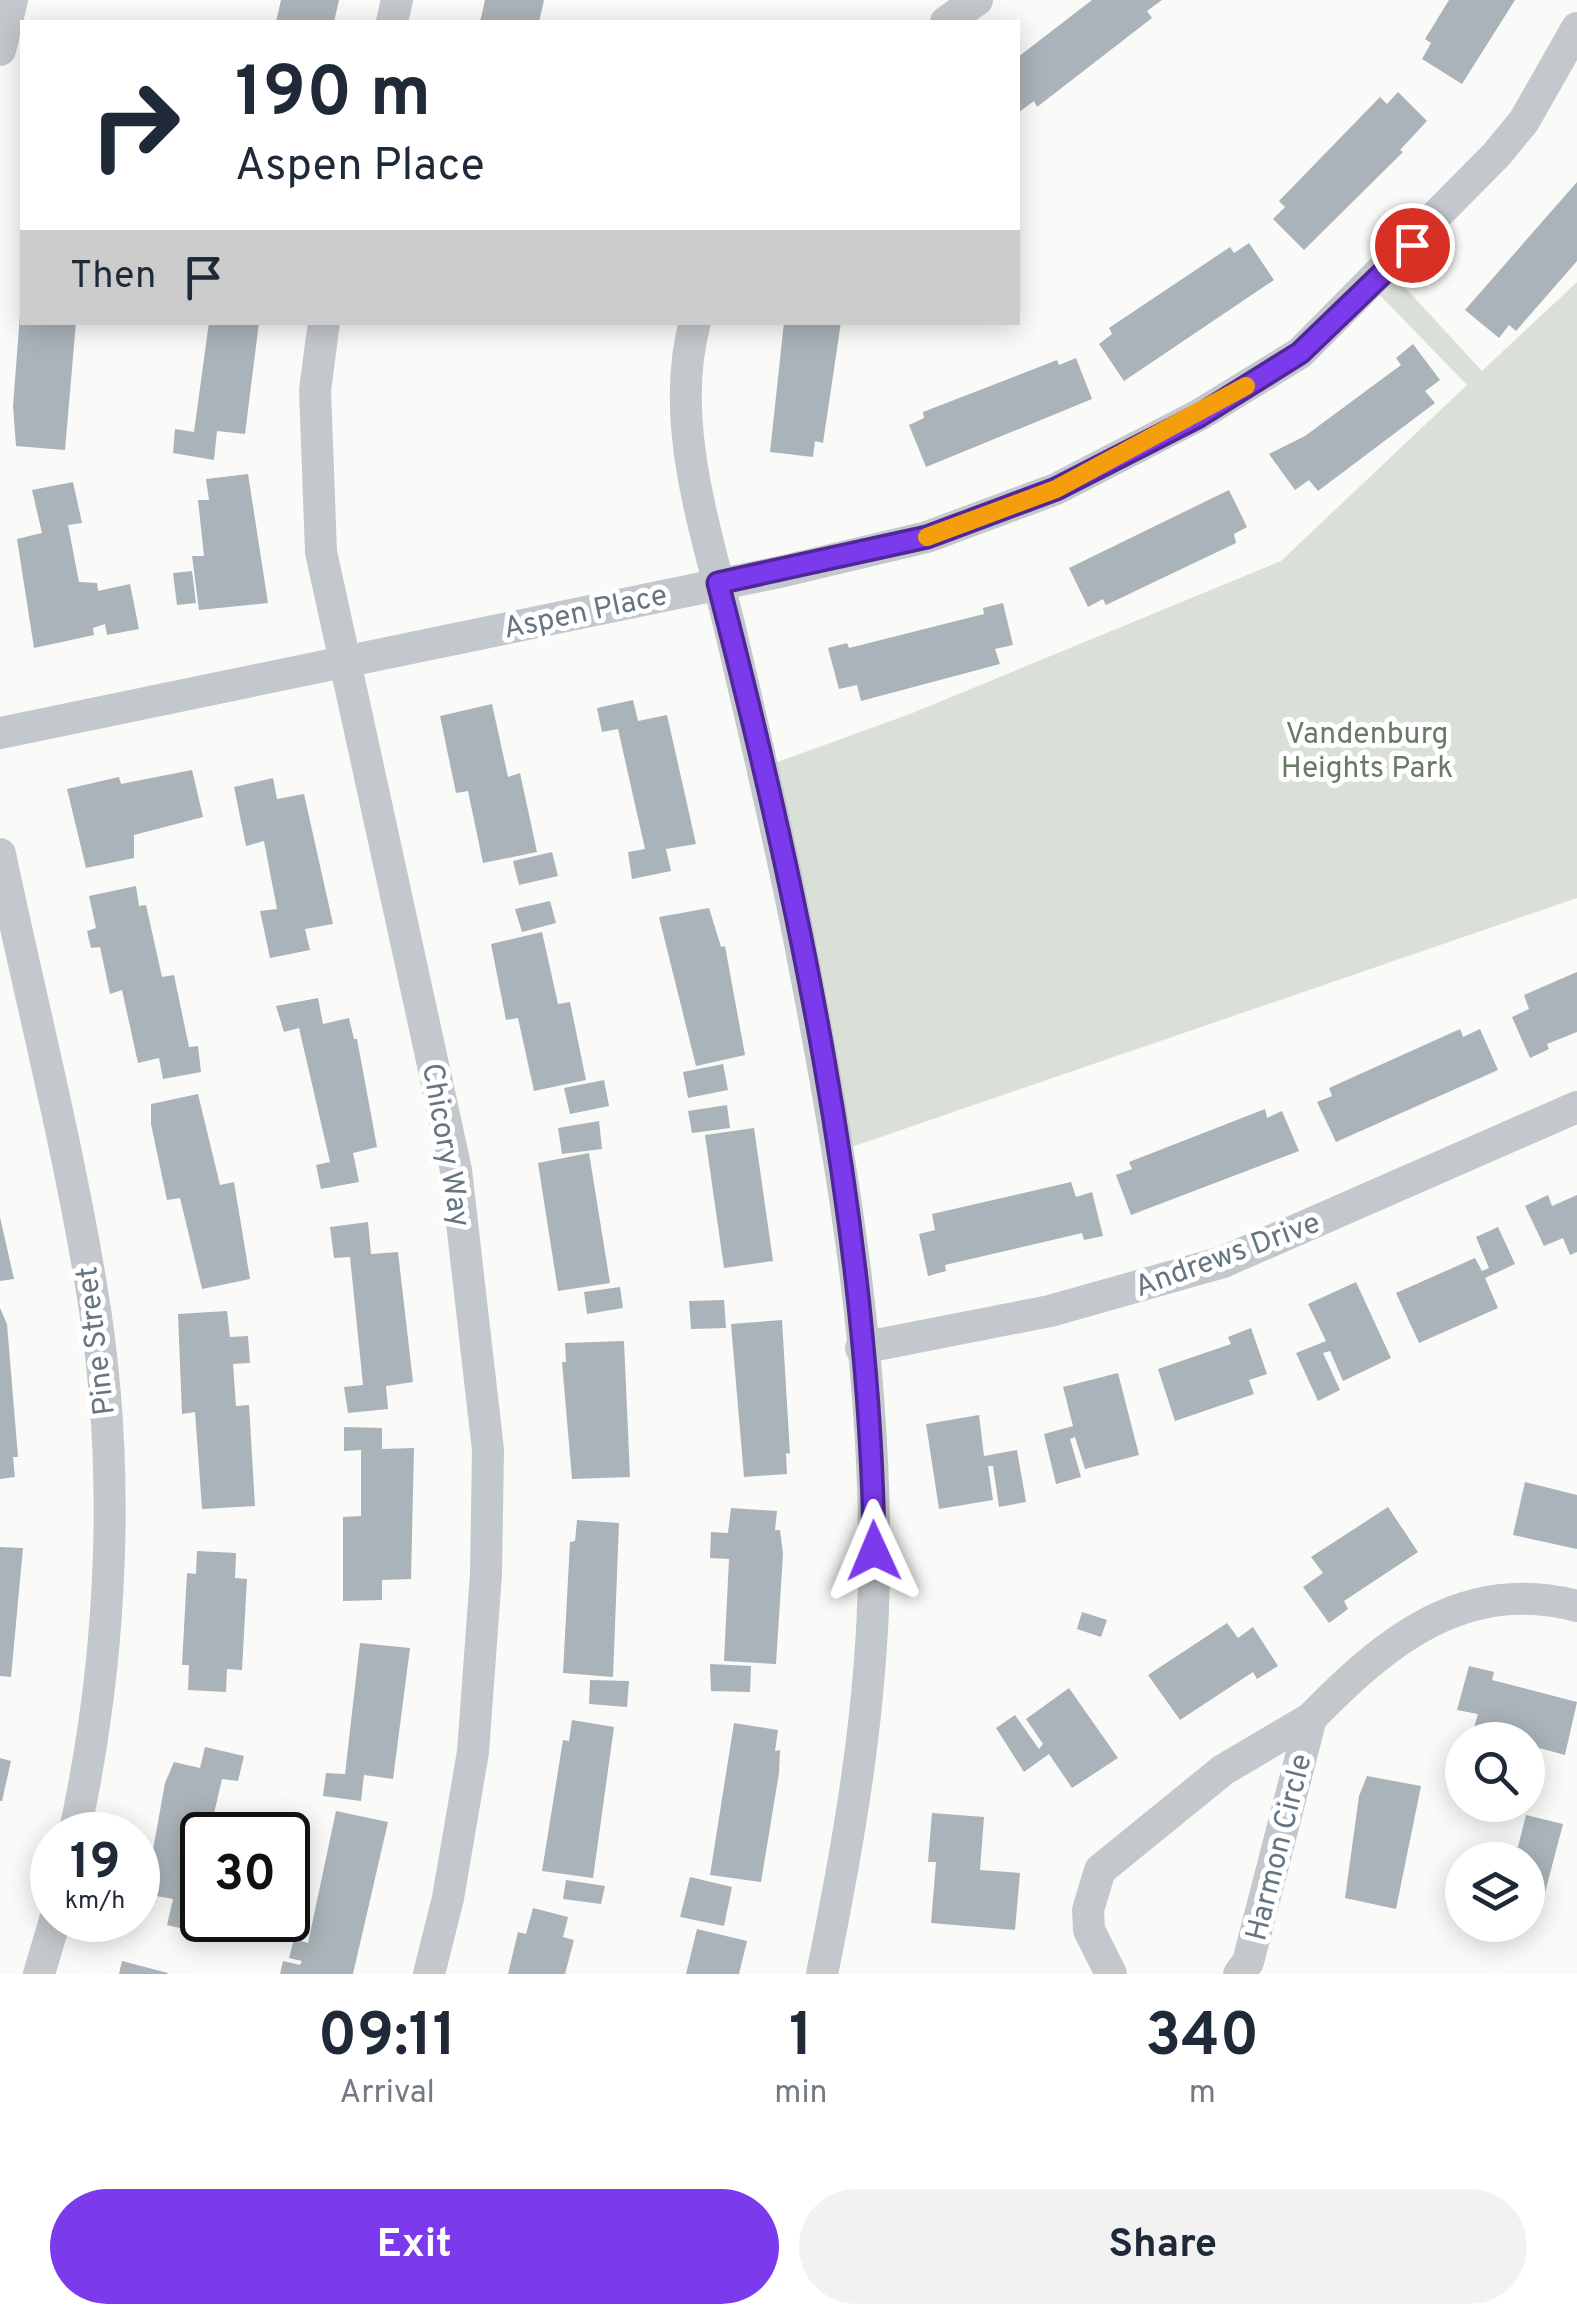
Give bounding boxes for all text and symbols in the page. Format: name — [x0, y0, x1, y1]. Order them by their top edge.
text: 190 m — [235, 52, 431, 141]
icon: right — [70, 60, 200, 190]
text: Aspen Place — [235, 139, 485, 196]
pin — [1370, 203, 1455, 288]
icon: arrive — [1385, 218, 1440, 273]
icon: arrive — [176, 250, 231, 305]
text: Then — [70, 253, 156, 302]
street label: Aspen Place — [500, 578, 671, 649]
park label: Vandenburg Heights Park — [1281, 717, 1453, 788]
street label: Chicory Way — [412, 1060, 477, 1230]
street label: Andrews Drive — [1130, 1206, 1326, 1307]
street label: Pine Street — [70, 1264, 125, 1417]
position arrow — [822, 1499, 926, 1603]
map controls — [1445, 1722, 1545, 1942]
button: search — [1445, 1722, 1545, 1822]
street label: Harmon Circle — [1239, 1750, 1321, 1945]
speed limit sign: 30 — [180, 1812, 310, 1942]
text: 19 — [70, 1833, 120, 1896]
button: layers — [1445, 1842, 1545, 1942]
text: km/h — [65, 1886, 125, 1918]
text: 09:11 — [318, 2001, 457, 2077]
text: 1 — [789, 2001, 813, 2077]
text: 340 — [1145, 2001, 1259, 2077]
text: Arrival — [339, 2074, 435, 2114]
text: min — [774, 2074, 828, 2114]
text: m — [1189, 2074, 1216, 2114]
button: Exit — [50, 2189, 779, 2304]
button: Share — [799, 2189, 1527, 2304]

